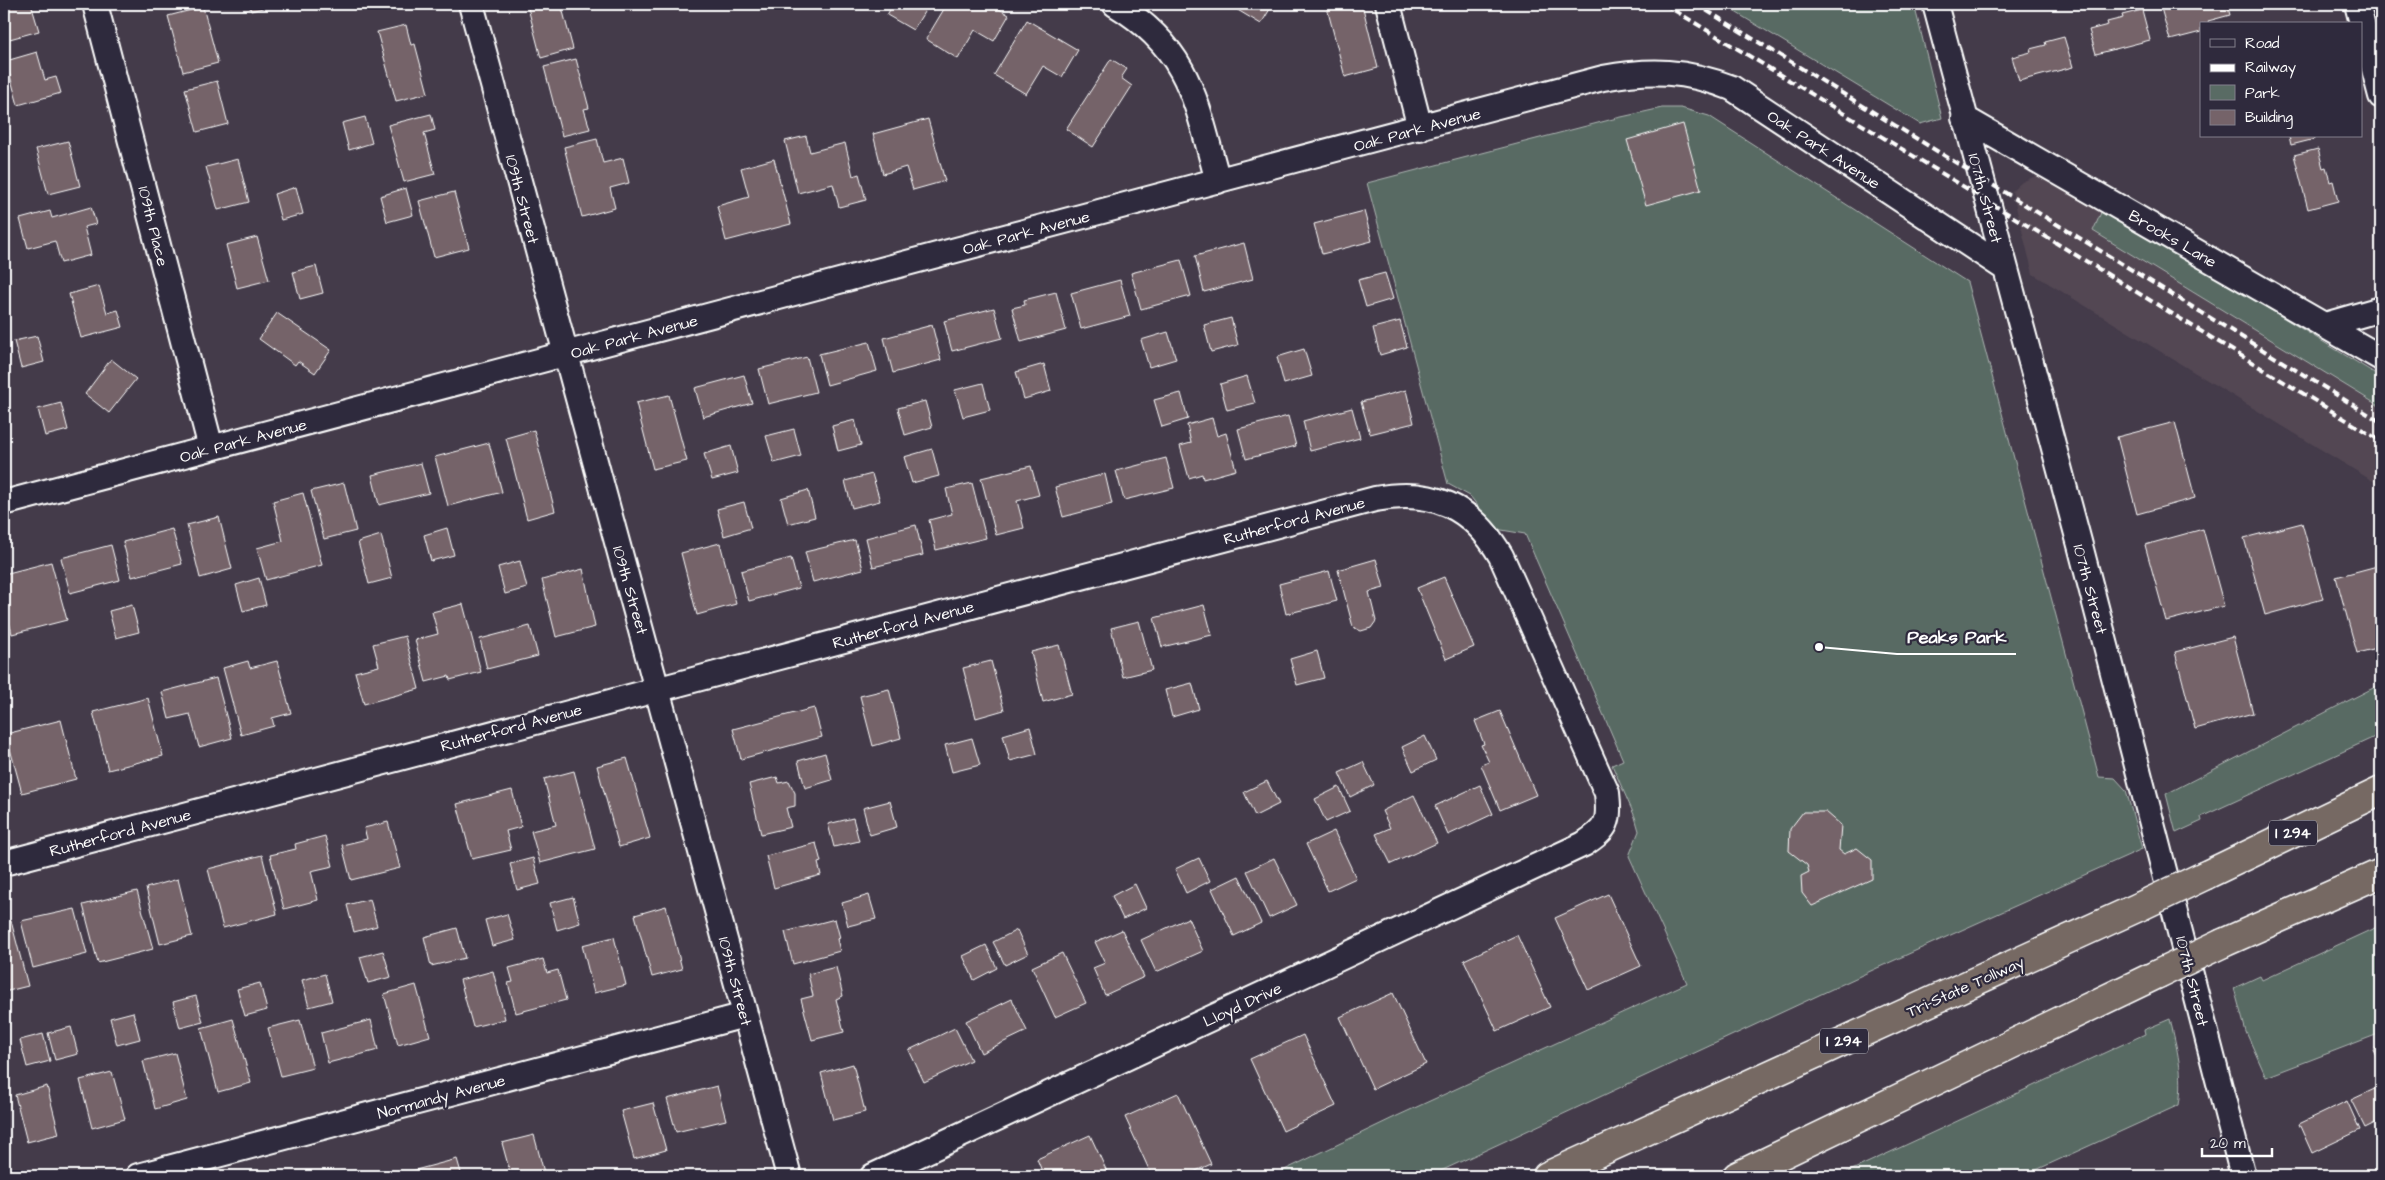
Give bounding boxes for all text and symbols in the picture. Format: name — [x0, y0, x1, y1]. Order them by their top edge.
legend — [2200, 22, 2362, 138]
text: Road — [2245, 33, 2280, 54]
text: Railway — [2245, 57, 2296, 79]
text: Park — [2245, 83, 2280, 104]
street label: Oak Park Avenue — [1351, 102, 1483, 157]
street label: Oak Park Avenue — [1763, 105, 1884, 195]
text: Building — [2245, 107, 2293, 129]
street label: 107th Street — [1962, 151, 2008, 246]
street label: 109th Street — [500, 152, 545, 247]
street label: 109th Place — [132, 184, 174, 269]
street label: Oak Park Avenue — [960, 205, 1092, 260]
street label: Brooks Lane — [2124, 205, 2221, 273]
street label: Oak Park Avenue — [568, 309, 700, 364]
street label: Oak Park Avenue — [177, 413, 309, 468]
street label: Rutherford Avenue — [1221, 491, 1368, 550]
street label: 107th Street — [2067, 542, 2113, 637]
street label: 109th Street — [607, 543, 653, 638]
street label: Rutherford Avenue — [830, 595, 977, 654]
callout: Peaks Park — [1897, 621, 2016, 654]
text: Peaks Park — [1907, 625, 2008, 650]
street label: Rutherford Avenue — [438, 698, 585, 757]
street label: Rutherford Avenue — [47, 803, 194, 862]
road number: I 294 — [2269, 820, 2317, 846]
street label: 109th Street — [713, 934, 758, 1029]
street label: 107th Street — [2170, 934, 2214, 1029]
street label: Tri-State Tollway — [1903, 951, 2028, 1024]
street label: Lloyd Drive — [1199, 977, 1286, 1034]
road number: I 294 — [1820, 1028, 1868, 1054]
street label: Normandy Avenue — [375, 1069, 508, 1126]
scale bar — [2202, 1125, 2272, 1157]
text: 20 m — [2210, 1133, 2246, 1154]

